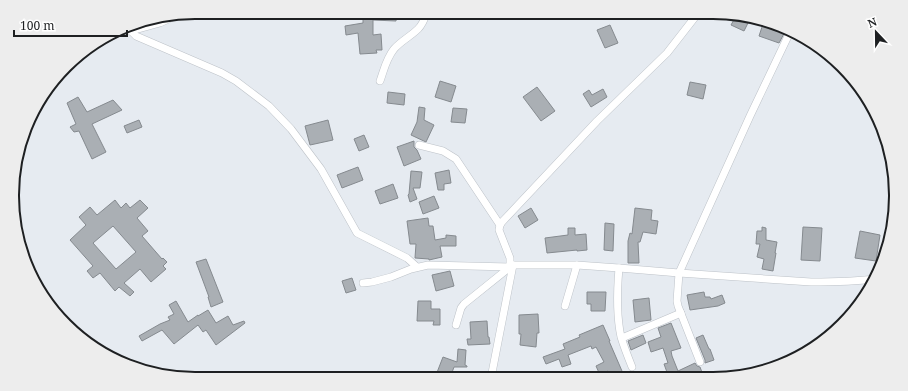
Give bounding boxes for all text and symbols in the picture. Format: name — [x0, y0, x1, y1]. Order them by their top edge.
scale bar — [14, 12, 127, 38]
north arrow — [856, 12, 896, 52]
text: N — [865, 14, 879, 31]
text: 100 m — [20, 17, 55, 34]

